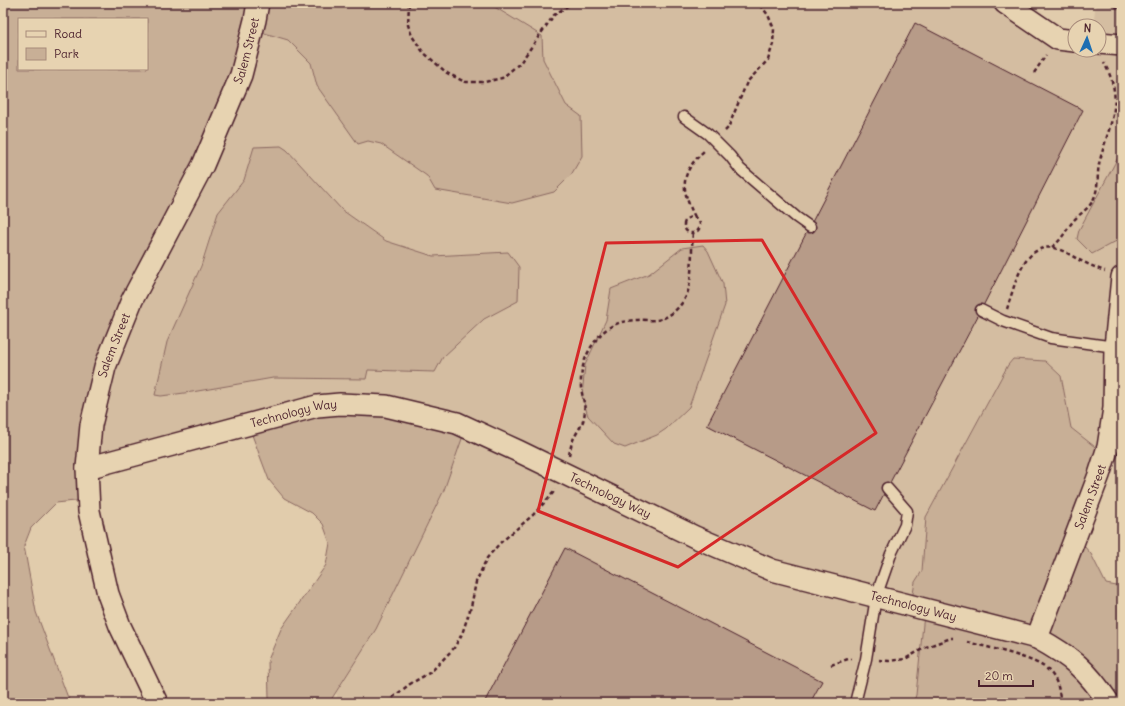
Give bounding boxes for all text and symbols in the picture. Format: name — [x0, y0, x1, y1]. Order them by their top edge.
street label: Salem Street — [230, 16, 262, 86]
legend — [18, 18, 148, 70]
north arrow — [1067, 18, 1107, 58]
text: N — [1083, 21, 1092, 35]
text: Road — [54, 26, 82, 41]
text: Park — [54, 46, 79, 61]
street label: Salem Street — [95, 311, 133, 379]
street label: Technology Way — [249, 396, 338, 431]
street label: Salem Street — [1071, 462, 1109, 531]
street label: Technology Way — [567, 469, 654, 521]
street label: Technology Way — [869, 588, 958, 624]
scale bar — [979, 662, 1033, 688]
text: 20 m — [985, 668, 1013, 683]

